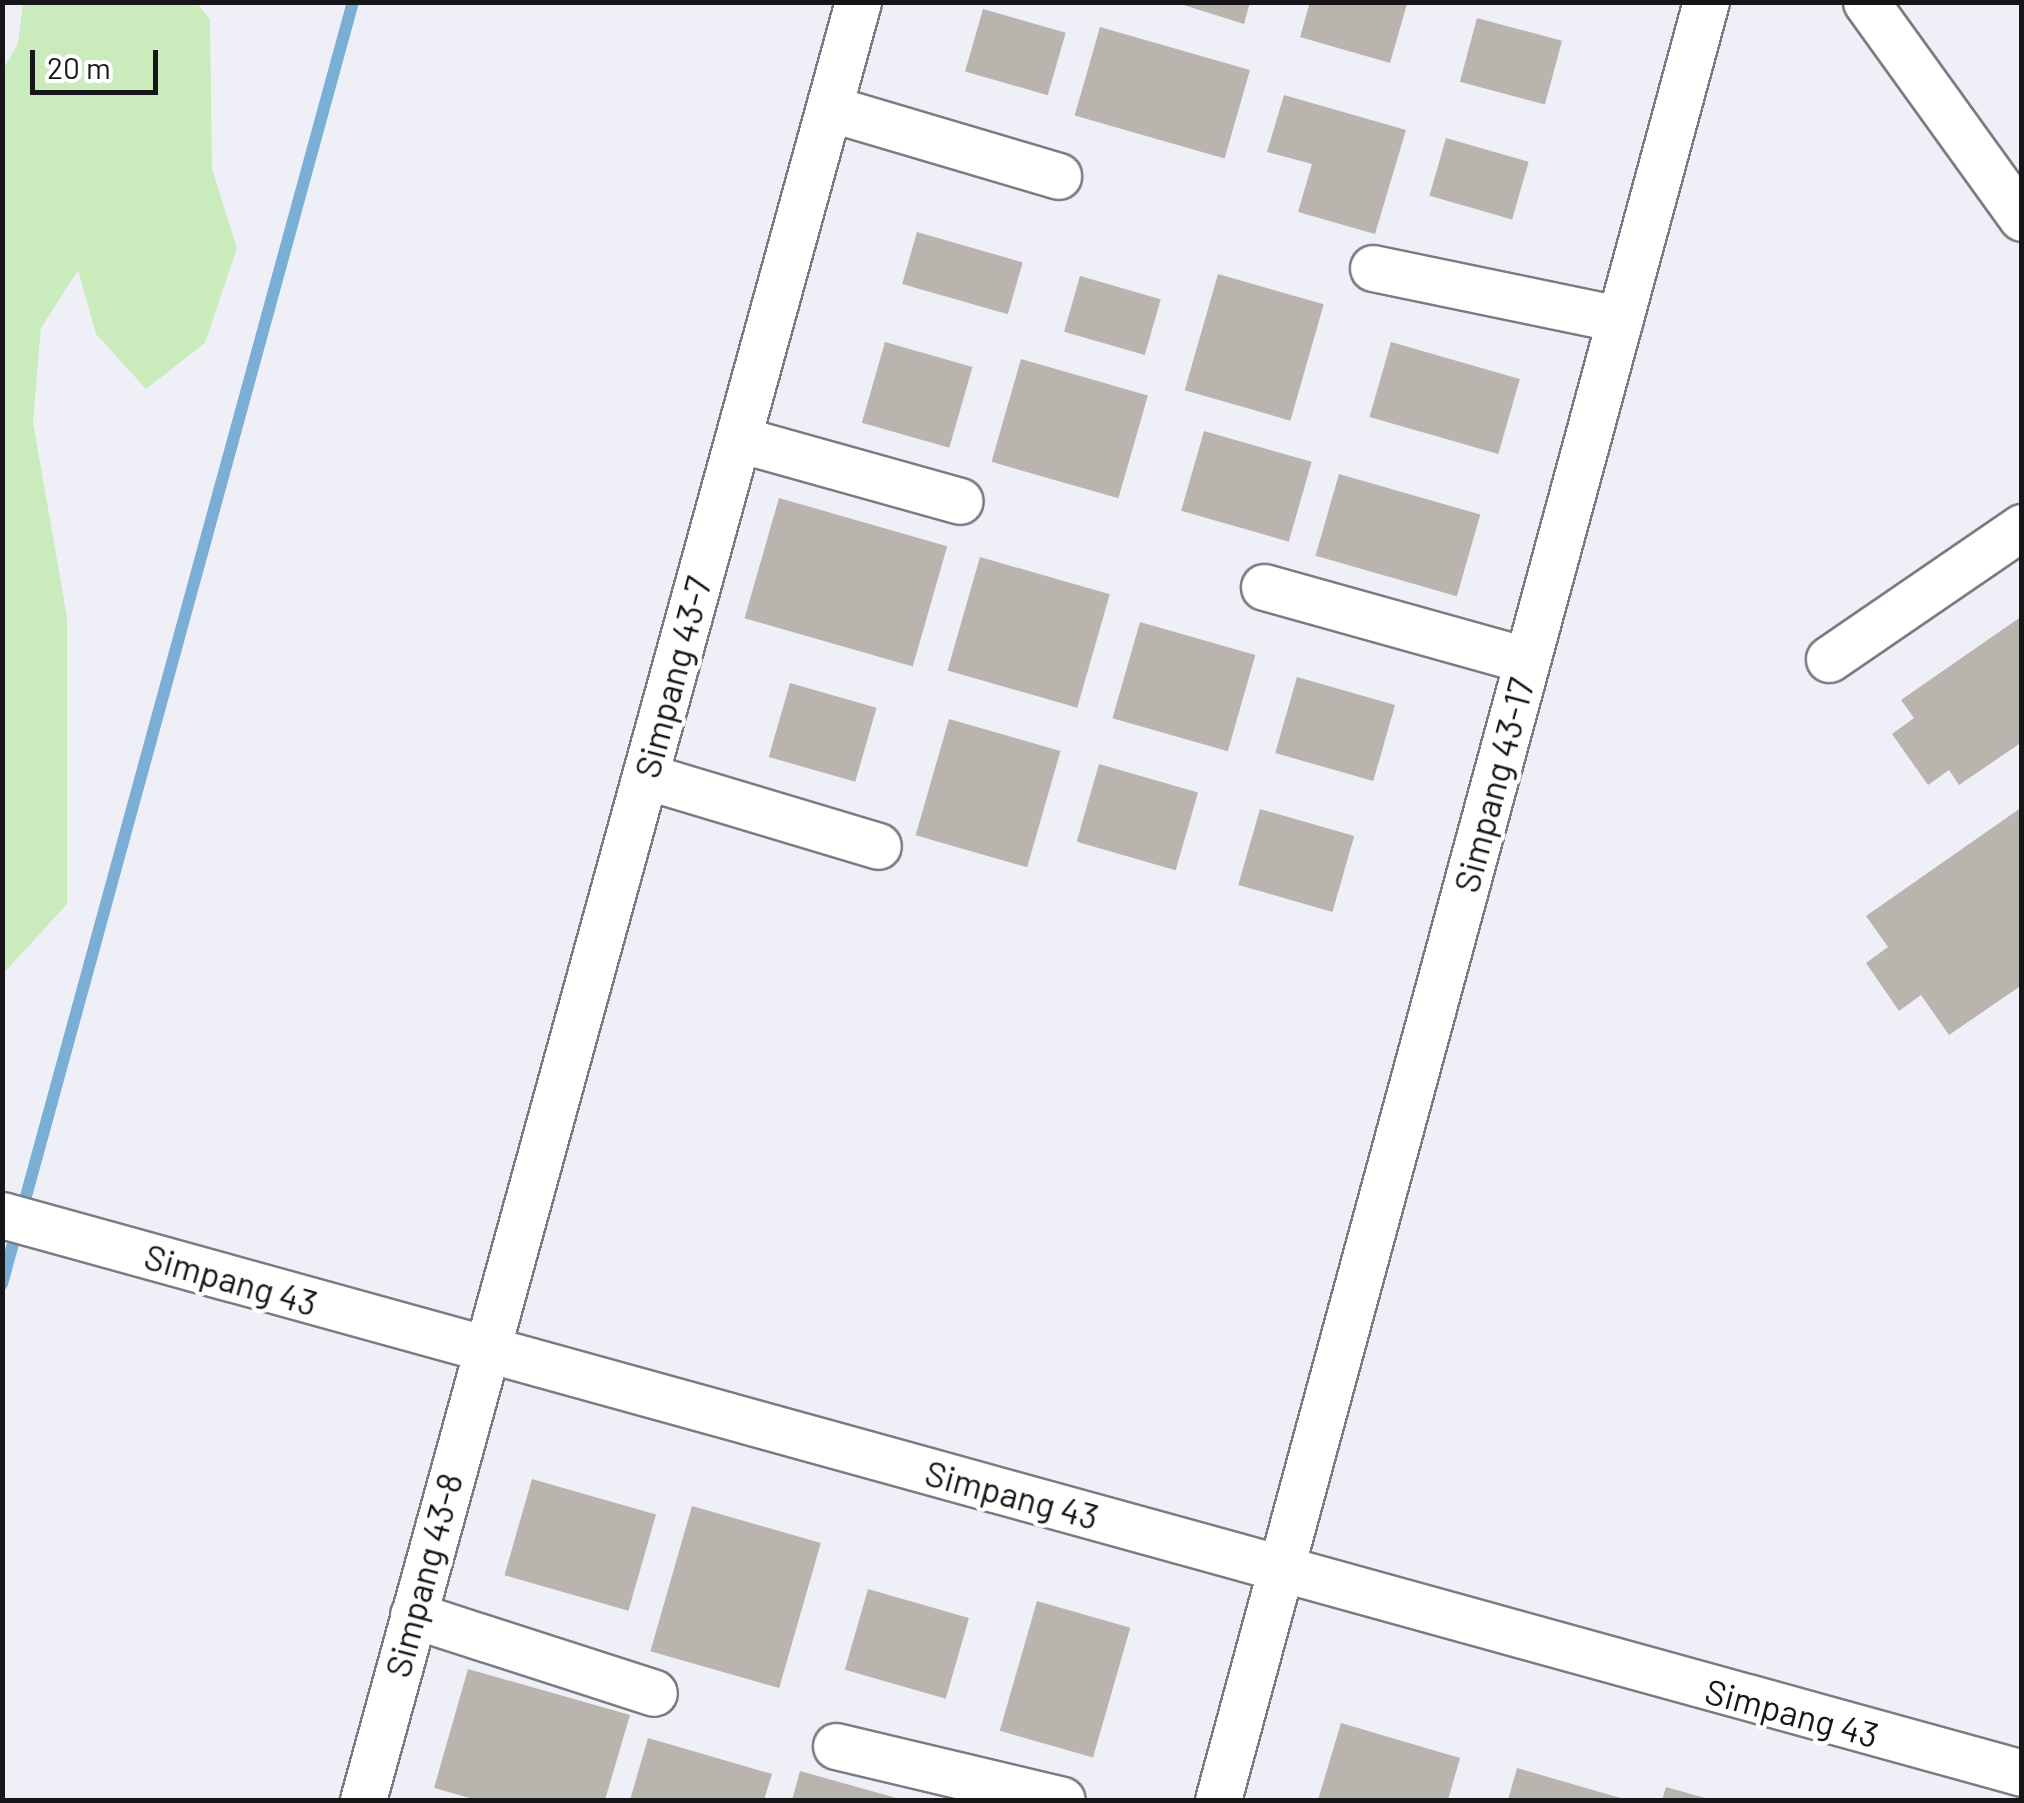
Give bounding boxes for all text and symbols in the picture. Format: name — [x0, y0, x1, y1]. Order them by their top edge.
scale bar — [35, 30, 162, 92]
text: 20 m — [47, 49, 111, 85]
street label: Simpang 43-7 — [625, 572, 719, 782]
street label: Simpang 43-17 — [1444, 673, 1542, 897]
street label: Simpang 43 — [140, 1234, 322, 1324]
street label: Simpang 43 — [921, 1451, 1103, 1537]
street label: Simpang 43-8 — [376, 1468, 470, 1682]
street label: Simpang 43 — [1701, 1669, 1883, 1755]

